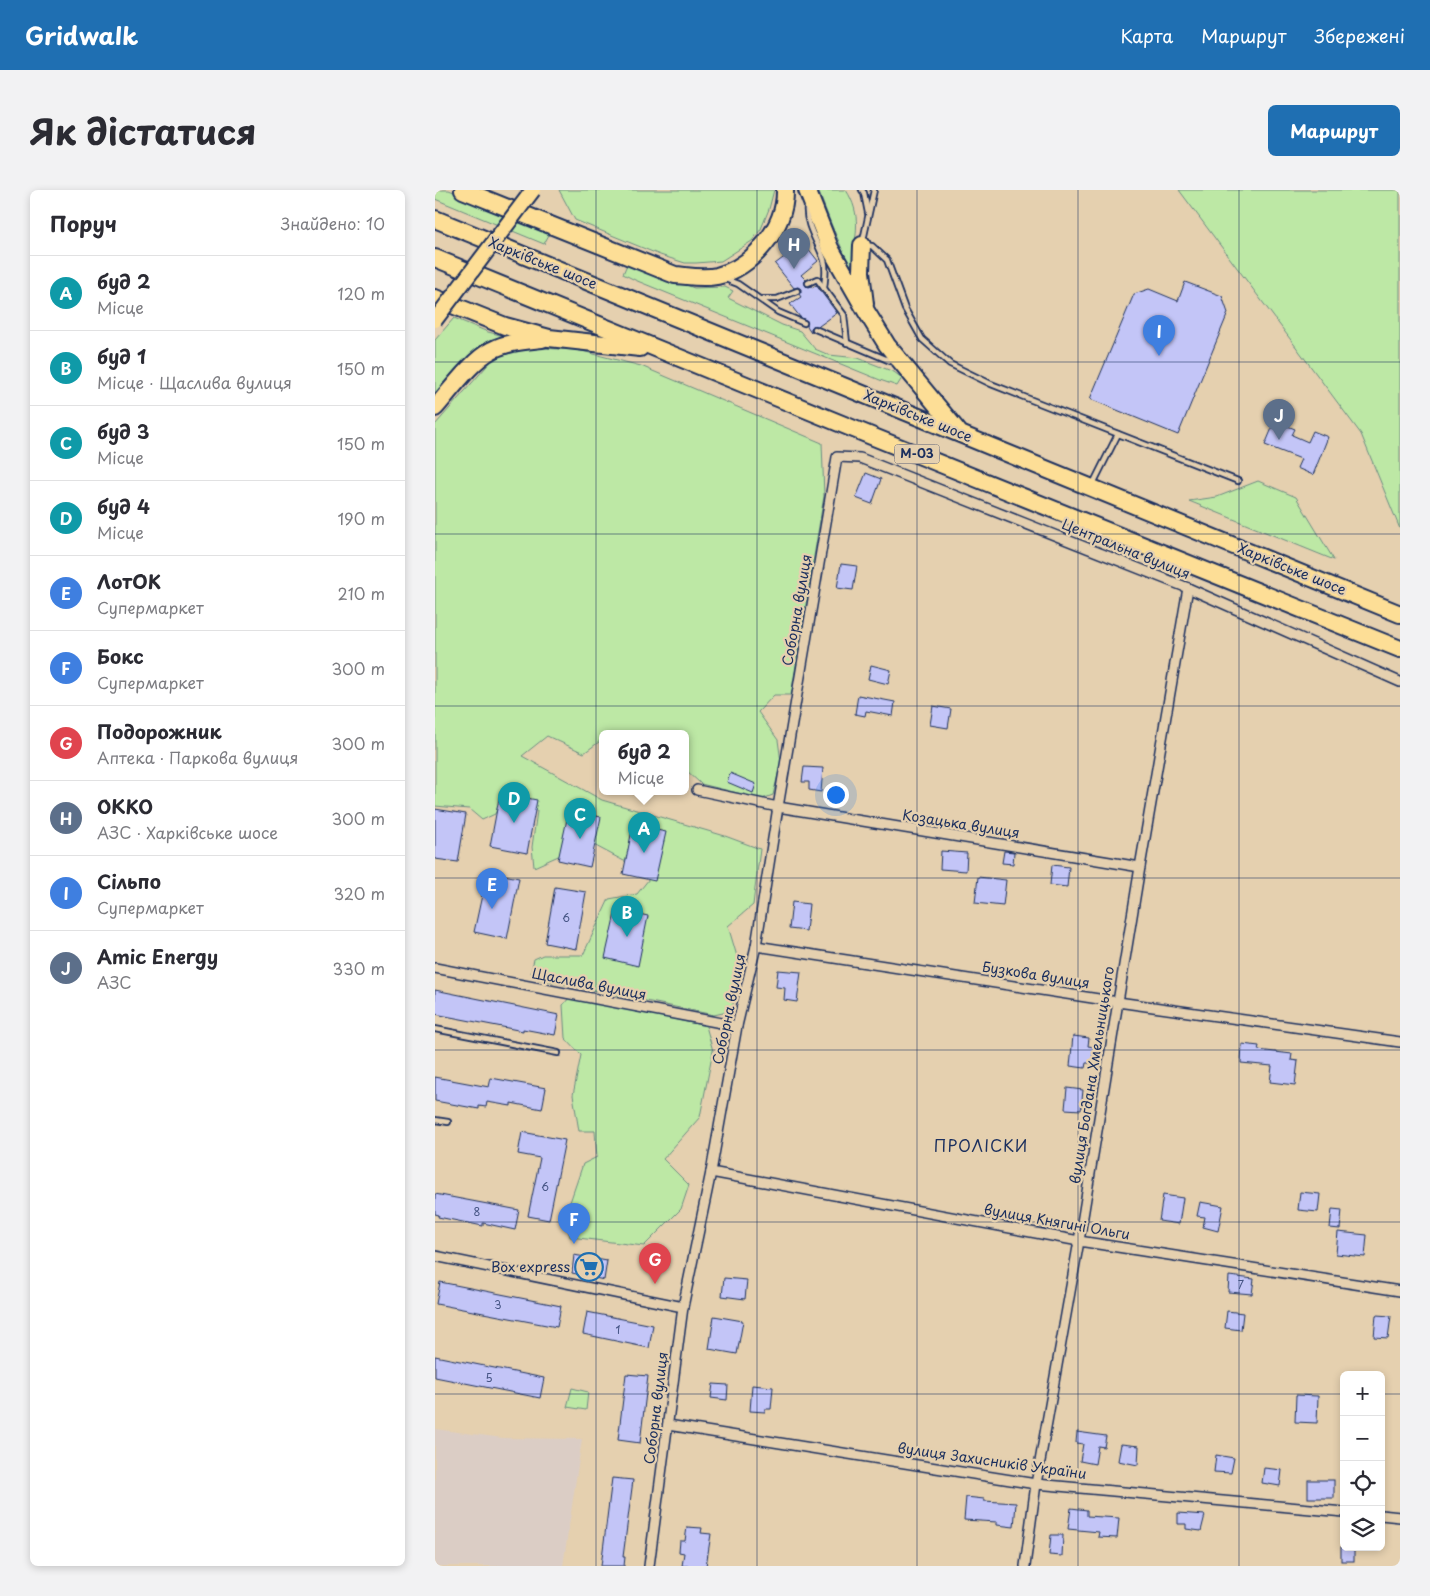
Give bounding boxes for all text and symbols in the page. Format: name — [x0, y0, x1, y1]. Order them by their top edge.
text: Gridwalk — [25, 17, 138, 53]
text: Карта — [1120, 22, 1173, 49]
text: Маршрут — [1201, 22, 1286, 49]
text: Збережені — [1314, 22, 1405, 49]
text: Як дістатися — [30, 104, 256, 157]
button: Маршрут — [1268, 105, 1400, 156]
text: Поруч — [50, 207, 117, 239]
text: Знайдено: 10 — [281, 211, 385, 235]
pin: H — [778, 228, 810, 269]
street label: Харківське шосе — [486, 231, 601, 294]
text: буд 2 — [97, 267, 150, 295]
text: A — [60, 281, 72, 305]
text: 120 m — [338, 281, 385, 305]
text: Місце — [97, 295, 144, 319]
pin: I — [1143, 315, 1175, 356]
text: буд 1 — [97, 342, 146, 370]
text: B — [61, 356, 71, 380]
text: 150 m — [337, 356, 385, 380]
text: Місце · Щаслива вулиця — [97, 370, 292, 394]
street label: Харківське шосе — [861, 384, 976, 447]
pin: J — [1263, 399, 1295, 440]
text: буд 3 — [97, 417, 149, 445]
text: C — [60, 431, 72, 455]
text: 150 m — [337, 431, 385, 455]
road number: М-03 — [895, 444, 939, 464]
text: Місце — [97, 445, 144, 469]
text: буд 4 — [97, 492, 150, 520]
text: D — [60, 506, 72, 530]
text: 190 m — [337, 506, 385, 530]
street label: Центральна вулиця — [1059, 513, 1193, 584]
text: Місце — [97, 520, 144, 544]
street label: Харківське шосе — [1235, 537, 1350, 600]
street label: Соборна вулиця — [776, 552, 817, 667]
text: ЛотОК — [97, 567, 161, 595]
text: E — [61, 581, 71, 605]
text: 210 m — [337, 581, 385, 605]
text: Супермаркет — [97, 595, 204, 619]
text: Бокс — [97, 642, 144, 670]
text: F — [61, 656, 71, 680]
text: 300 m — [331, 656, 385, 680]
text: Супермаркет — [97, 670, 204, 694]
text: Подорожник — [97, 717, 222, 745]
popup — [599, 730, 689, 795]
text: G — [59, 731, 73, 755]
text: 300 m — [331, 731, 385, 755]
text: буд 2 — [617, 737, 671, 765]
text: Аптека · Паркова вулиця — [97, 745, 298, 769]
text: Місце — [617, 765, 664, 789]
pin: D — [498, 782, 530, 823]
your location — [823, 782, 849, 808]
text: ОККО — [97, 792, 153, 820]
pin: C — [564, 798, 596, 839]
street label: Козацька вулиця — [901, 804, 1021, 843]
text: H — [60, 806, 72, 830]
text: 300 m — [331, 806, 385, 830]
pin: A — [628, 812, 660, 853]
text: АЗС · Харківське шосе — [97, 820, 278, 844]
text: Сільпо — [97, 867, 161, 895]
pin: E — [476, 868, 508, 909]
text: I — [63, 881, 69, 905]
text: 320 m — [334, 881, 385, 905]
text: Супермаркет — [97, 895, 204, 919]
pin: B — [611, 896, 643, 937]
house number: 6 — [562, 909, 570, 926]
text: Amic Energy — [97, 942, 218, 970]
street label: Соборна вулиця — [706, 951, 751, 1066]
text: J — [61, 956, 71, 980]
text: 330 m — [332, 956, 385, 980]
street label: Бузкова вулиця — [981, 956, 1091, 993]
street label: Щаслива вулиця — [530, 962, 648, 1005]
street label: вулиця Богдана Хмельницького — [1064, 964, 1119, 1185]
text: АЗС — [97, 970, 132, 994]
district label: ПРОЛІСКИ — [934, 1133, 1028, 1157]
house number: 6 — [541, 1178, 549, 1195]
street label: вулиця Княгині Ольги — [982, 1198, 1132, 1245]
house number: 8 — [474, 1203, 481, 1220]
pin: F — [558, 1203, 590, 1244]
pin: G — [639, 1243, 671, 1284]
supermarket icon: Box express — [574, 1252, 604, 1282]
place label: Box express — [491, 1256, 570, 1277]
house number: 7 — [1238, 1276, 1244, 1293]
house number: 3 — [494, 1296, 502, 1313]
house number: 1 — [616, 1321, 621, 1338]
street label: Соборна вулиця — [638, 1351, 673, 1465]
house number: 5 — [485, 1369, 493, 1386]
map controls — [1340, 1371, 1385, 1551]
button: + — [1340, 1371, 1385, 1416]
button: − — [1340, 1416, 1385, 1461]
street label: вулиця Захисників України — [896, 1437, 1088, 1484]
button: locate — [1340, 1461, 1385, 1506]
button: layers — [1340, 1506, 1385, 1551]

